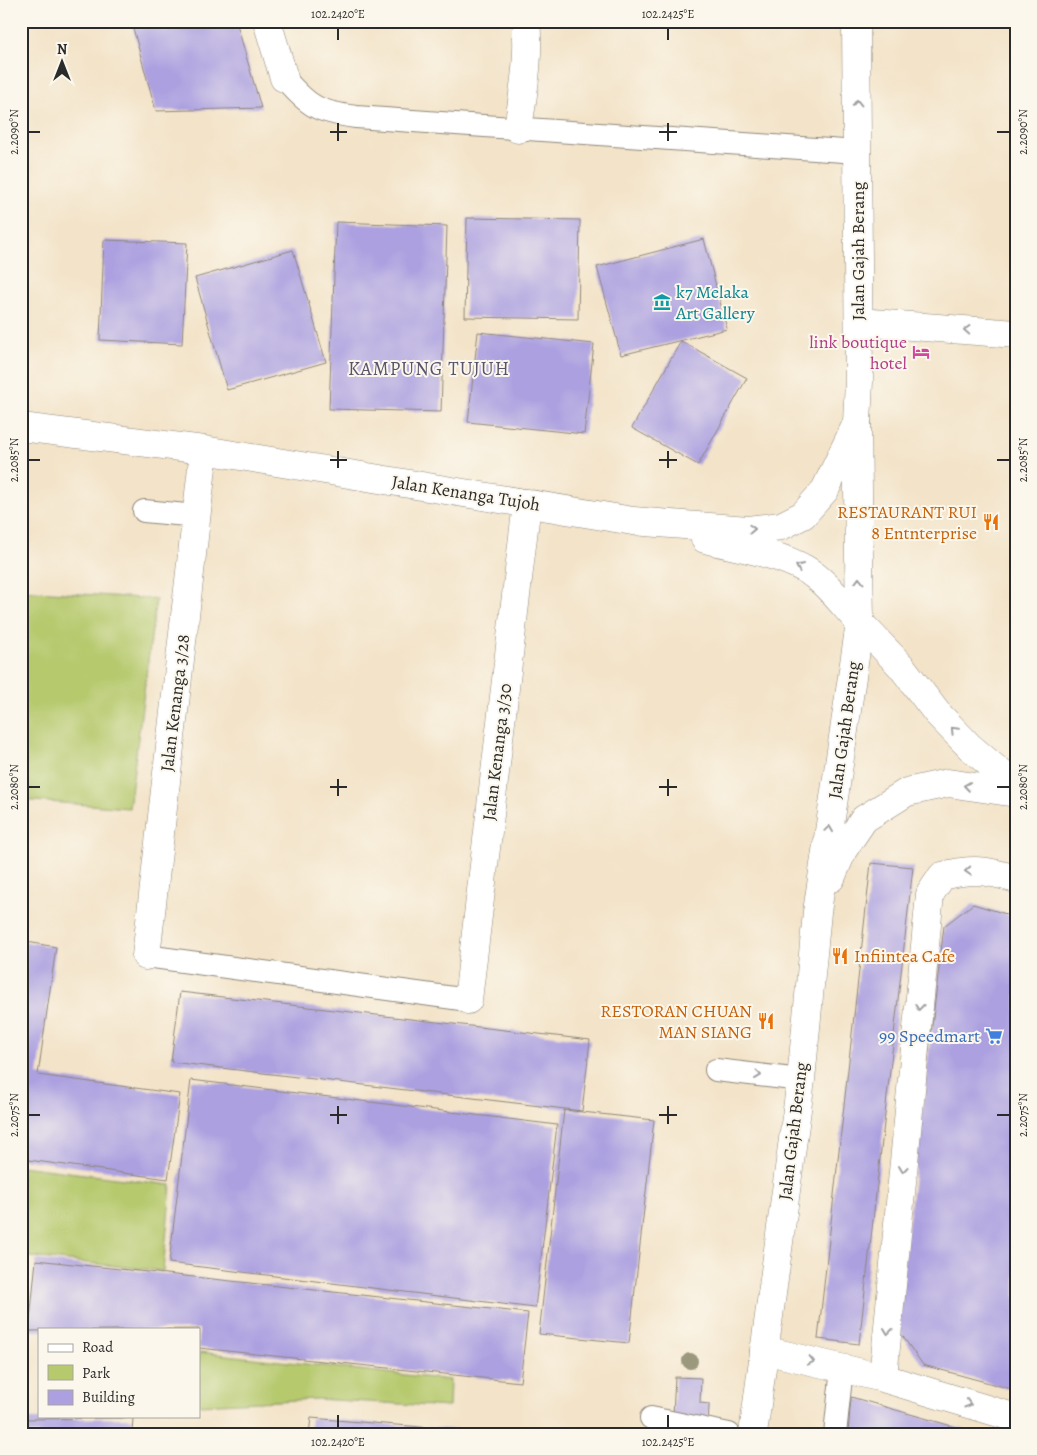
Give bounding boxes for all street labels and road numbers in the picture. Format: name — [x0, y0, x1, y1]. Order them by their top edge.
street label: Jalan Gajah Berang — [846, 182, 870, 320]
street label: Jalan Kenanga Tujoh — [390, 469, 542, 517]
street label: Jalan Kenanga 3/28 — [155, 633, 195, 773]
street label: Jalan Gajah Berang — [822, 660, 866, 800]
street label: Jalan Kenanga 3/30 — [477, 682, 517, 822]
street label: Jalan Gajah Berang — [773, 1061, 813, 1201]

